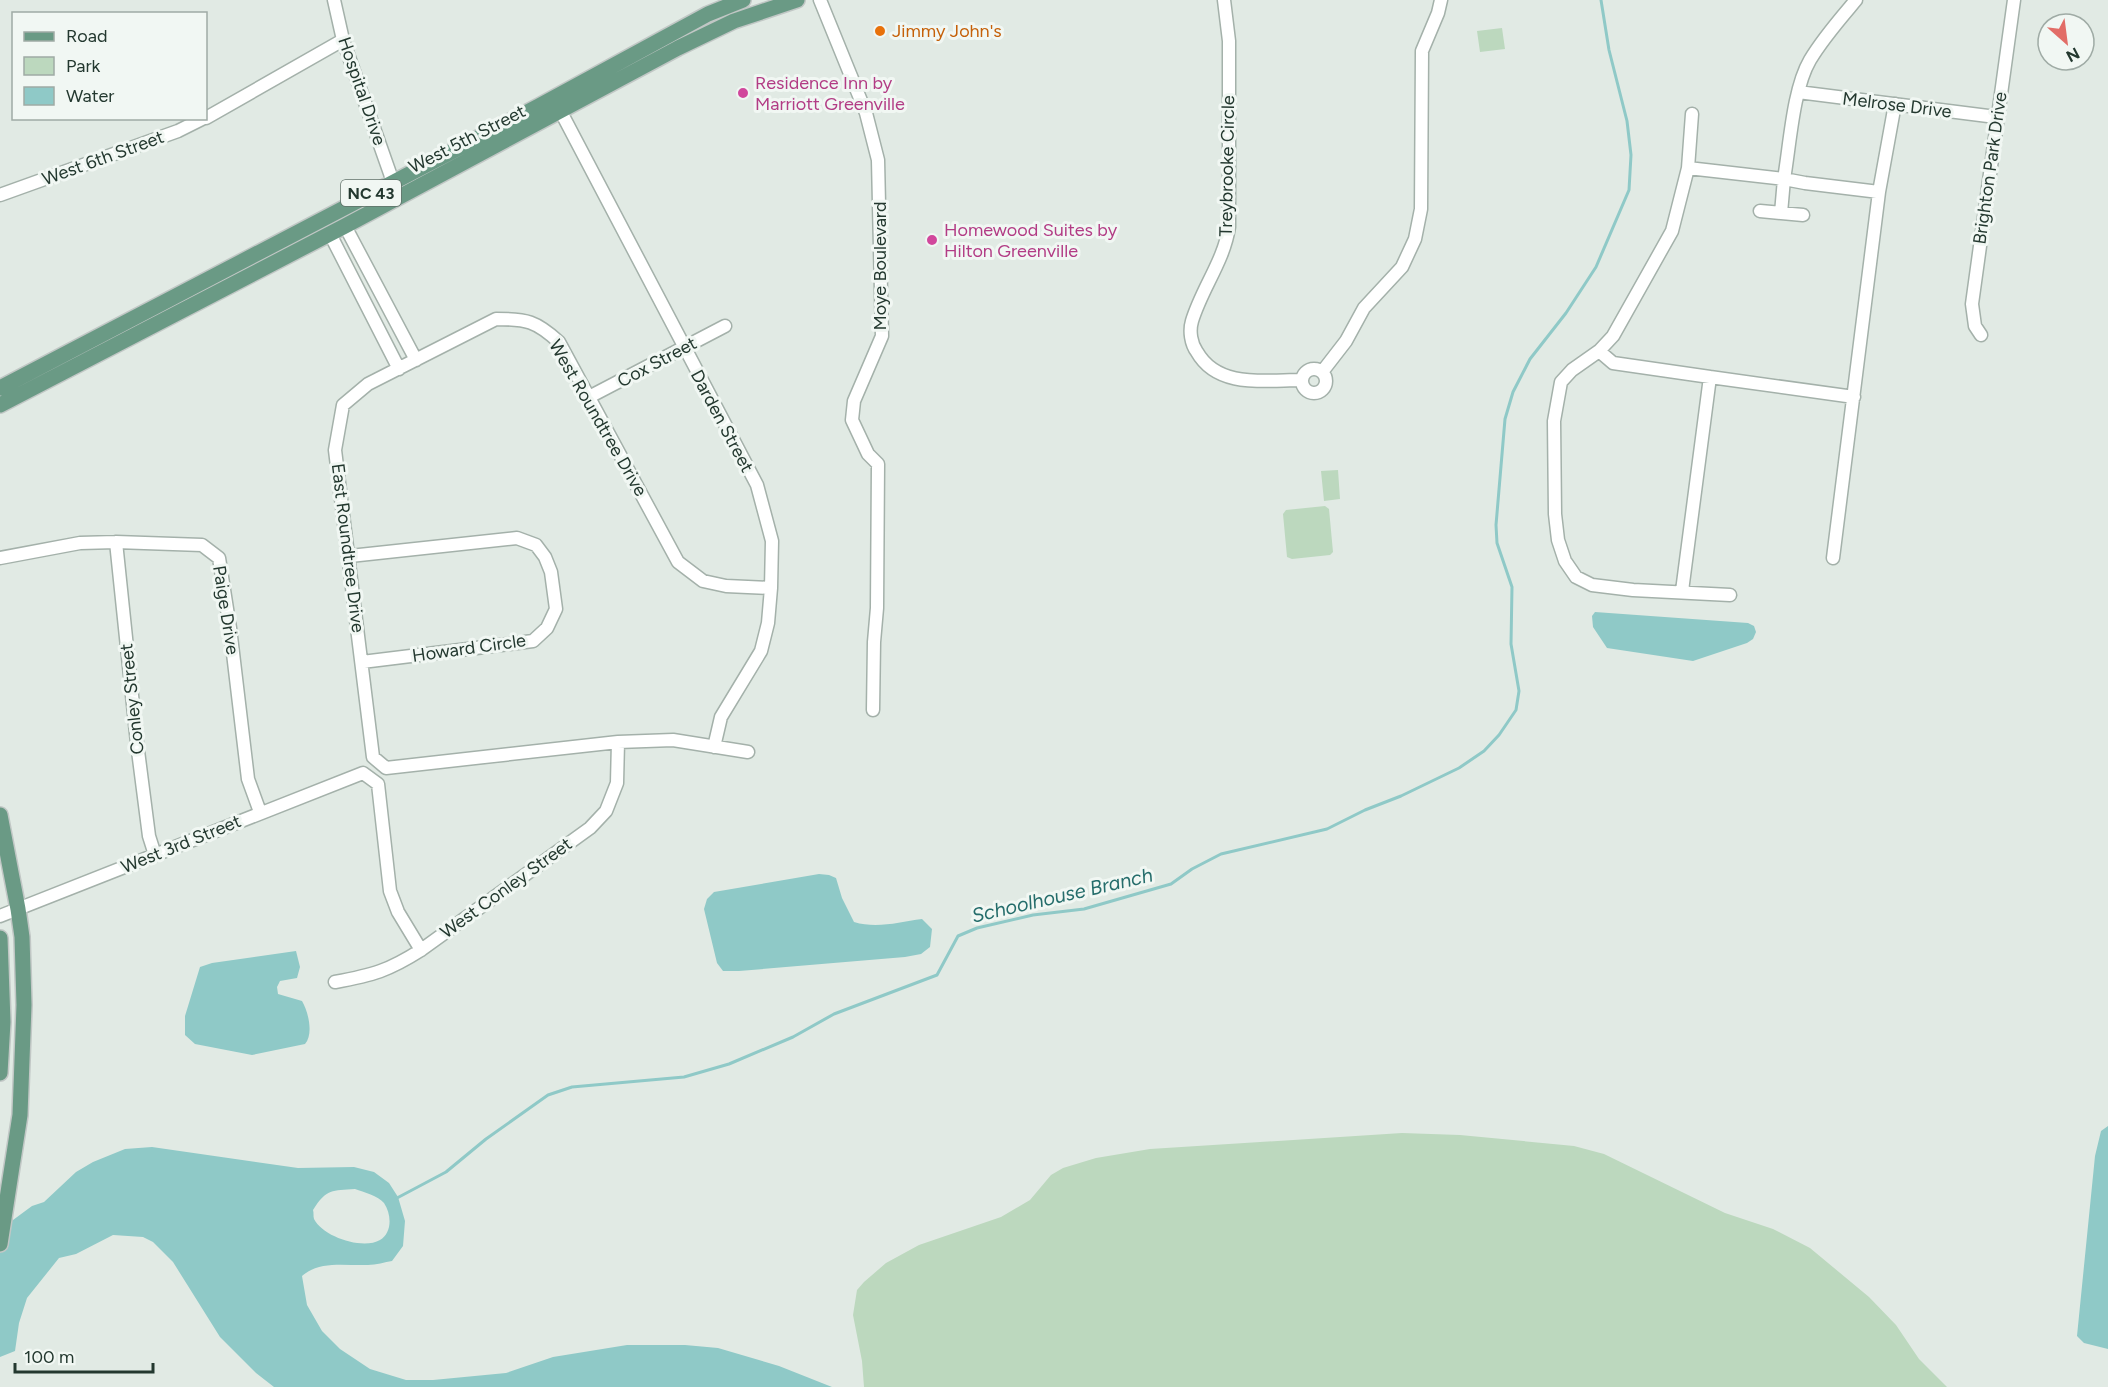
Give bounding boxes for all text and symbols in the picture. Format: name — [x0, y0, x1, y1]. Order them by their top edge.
legend — [12, 12, 207, 120]
north arrow — [2036, 12, 2096, 72]
place label: Jimmy John's — [892, 20, 1002, 42]
marker: Jimmy John's — [873, 24, 887, 38]
text: Road — [66, 25, 107, 47]
street label: Hospital Drive — [333, 34, 391, 148]
text: N — [2063, 44, 2083, 66]
text: Park — [66, 55, 101, 77]
place label: Residence Inn by Marriott Greenville — [755, 72, 905, 115]
text: Water — [66, 85, 114, 107]
marker: Residence Inn by Marriott Greenville — [736, 86, 750, 100]
street label: Melrose Drive — [1841, 87, 1953, 123]
street label: Brighton Park Drive — [1968, 90, 2012, 246]
street label: Treybrooke Circle — [1215, 95, 1239, 237]
street label: West 5th Street — [405, 100, 529, 178]
street label: West 6th Street — [39, 126, 167, 190]
road number: NC 43 — [341, 180, 401, 206]
street label: Moye Boulevard — [869, 202, 891, 330]
place label: Homewood Suites by Hilton Greenville — [944, 219, 1118, 262]
marker: Homewood Suites by Hilton Greenville — [925, 233, 939, 247]
street label: Cox Street — [614, 332, 701, 392]
street label: West Roundtree Drive — [544, 336, 652, 500]
street label: Darden Street — [686, 366, 758, 476]
street label: East Roundtree Drive — [327, 462, 369, 634]
street label: Paige Drive — [208, 564, 244, 656]
street label: Howard Circle — [411, 629, 527, 667]
street label: Conley Street — [115, 642, 149, 756]
street label: West 3rd Street — [118, 810, 244, 878]
street label: West Conley Street — [436, 833, 576, 943]
water label: Schoolhouse Branch — [969, 862, 1155, 928]
scale bar — [15, 1336, 153, 1374]
text: 100 m — [24, 1346, 74, 1368]

